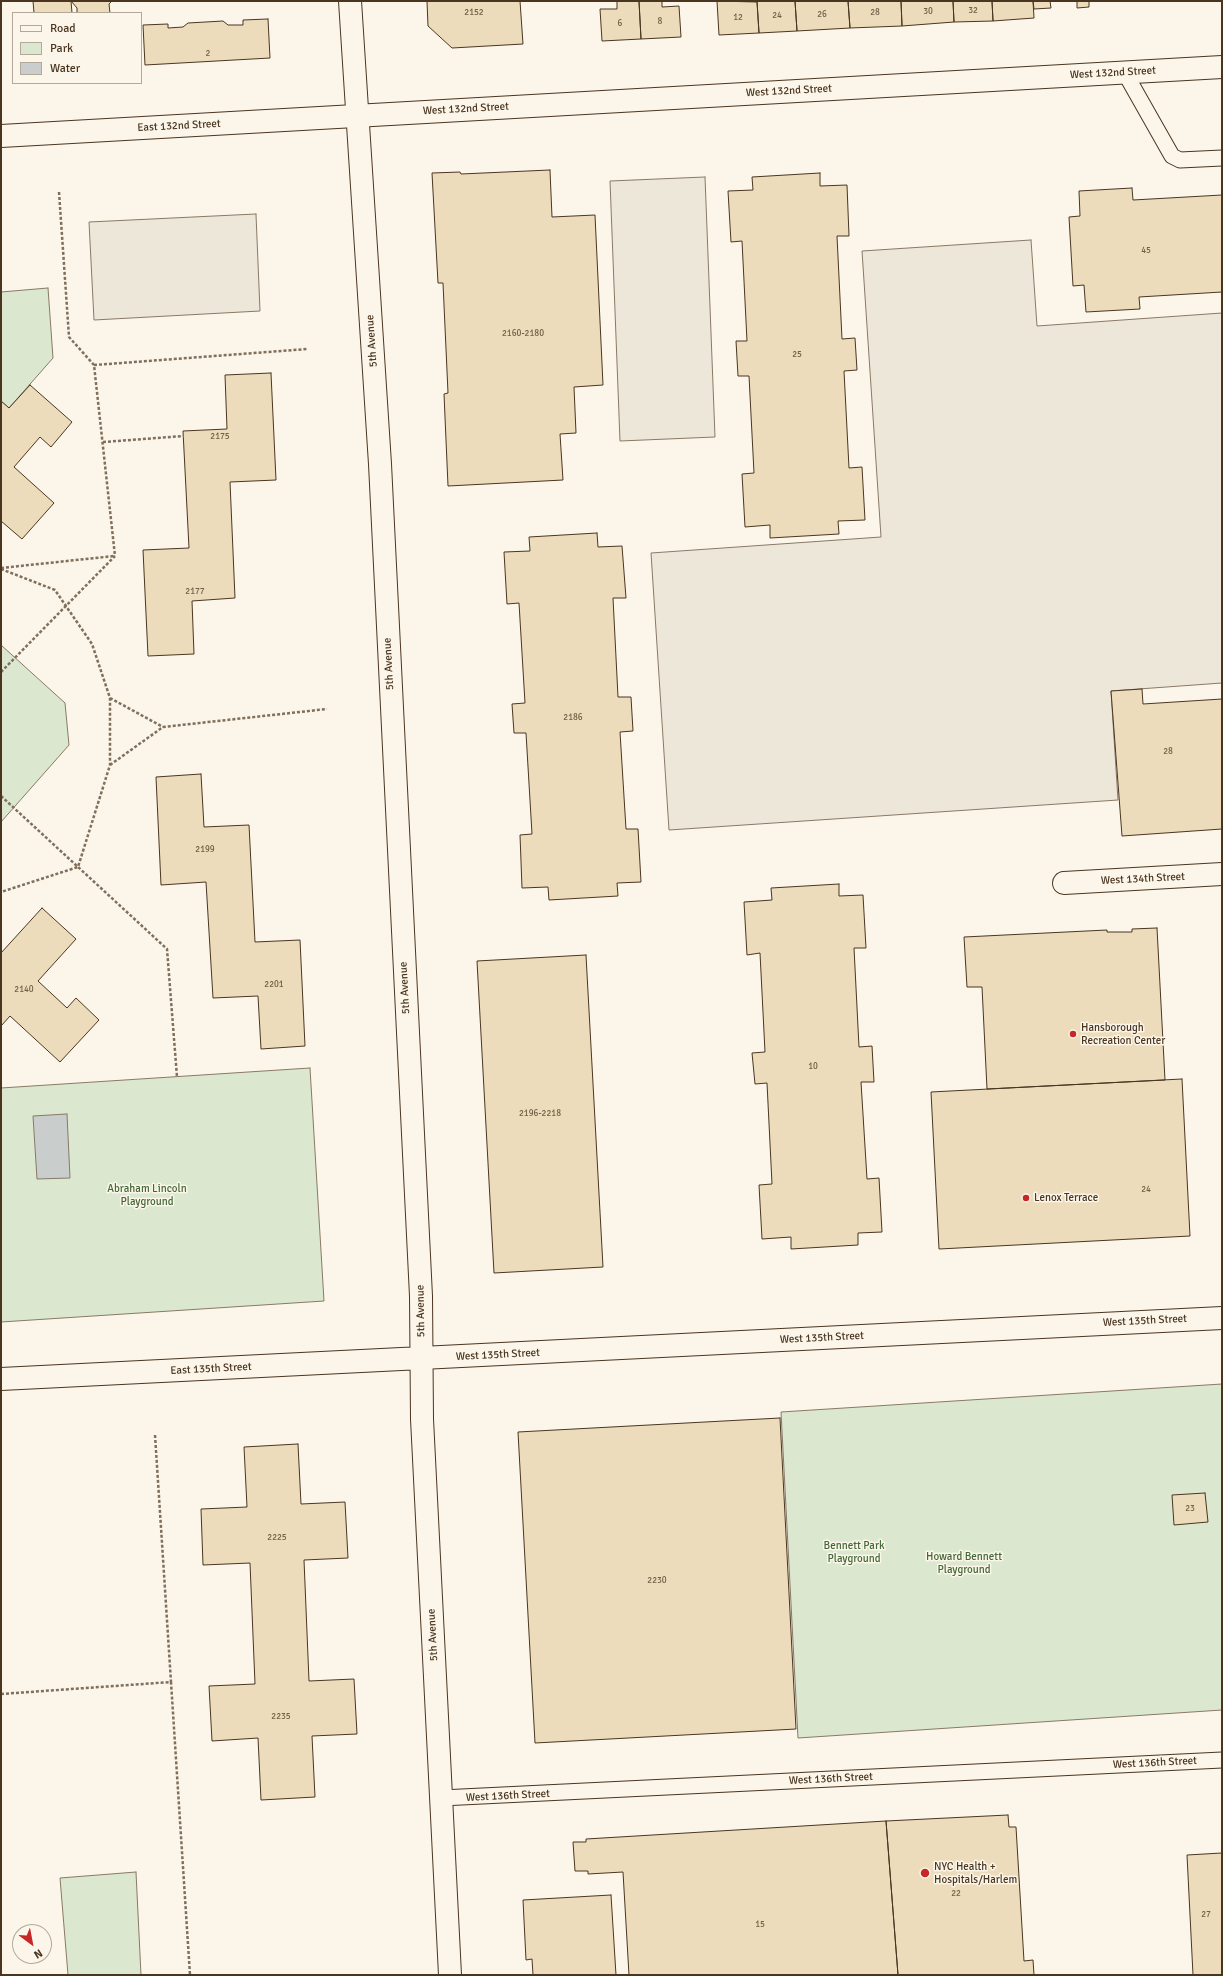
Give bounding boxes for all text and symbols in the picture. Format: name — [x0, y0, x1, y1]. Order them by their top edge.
house number: 32 — [968, 6, 978, 16]
house number: 30 — [923, 7, 933, 17]
house number: 2152 — [464, 8, 484, 18]
house number: 28 — [870, 8, 880, 18]
house number: 26 — [817, 10, 827, 20]
house number: 24 — [772, 11, 782, 21]
legend — [12, 12, 142, 84]
house number: 12 — [733, 13, 743, 23]
house number: 8 — [658, 17, 662, 27]
house number: 6 — [618, 19, 622, 29]
text: Road — [50, 21, 76, 36]
text: Park — [50, 41, 73, 56]
house number: 2 — [206, 49, 210, 59]
text: Water — [50, 61, 80, 76]
street label: West 132nd Street — [1070, 64, 1156, 82]
street label: West 132nd Street — [746, 82, 832, 100]
street label: West 132nd Street — [423, 100, 509, 118]
street label: East 132nd Street — [137, 117, 221, 135]
house number: 45 — [1141, 246, 1151, 256]
street label: 5th Avenue — [364, 314, 380, 368]
house number: 2160-2180 — [502, 329, 544, 339]
house number: 25 — [792, 350, 802, 360]
house number: 2175 — [210, 432, 230, 442]
house number: 2177 — [185, 587, 205, 597]
street label: 5th Avenue — [381, 637, 397, 691]
house number: 2186 — [563, 713, 583, 723]
house number: 28 — [1163, 747, 1173, 757]
house number: 2199 — [195, 845, 215, 855]
street label: West 134th Street — [1101, 870, 1185, 888]
street label: 5th Avenue — [397, 961, 413, 1015]
house number: 2201 — [264, 980, 284, 990]
house number: 2140 — [14, 985, 34, 995]
place label: Hansborough Recreation Center — [1081, 1021, 1165, 1047]
marker: Hansborough Recreation Center — [1068, 1029, 1078, 1039]
house number: 10 — [808, 1062, 818, 1072]
house number: 2196-2218 — [519, 1109, 561, 1119]
park label: Abraham Lincoln Playground — [107, 1182, 187, 1208]
house number: 24 — [1141, 1185, 1151, 1195]
place label: Lenox Terrace — [1034, 1191, 1098, 1205]
marker: Lenox Terrace — [1021, 1193, 1031, 1203]
street label: 5th Avenue — [414, 1285, 428, 1337]
street label: West 135th Street — [1103, 1312, 1187, 1330]
street label: West 135th Street — [780, 1329, 864, 1347]
street label: West 135th Street — [456, 1346, 540, 1364]
street label: East 135th Street — [170, 1360, 252, 1378]
house number: 23 — [1185, 1504, 1195, 1514]
house number: 2225 — [267, 1533, 287, 1543]
park label: Bennett Park Playground — [824, 1539, 884, 1565]
park label: Howard Bennett Playground — [926, 1550, 1002, 1576]
house number: 2230 — [647, 1576, 667, 1586]
street label: 5th Avenue — [425, 1608, 441, 1662]
house number: 2235 — [271, 1712, 291, 1722]
street label: West 136th Street — [1113, 1754, 1197, 1772]
street label: West 136th Street — [789, 1770, 873, 1788]
street label: West 136th Street — [466, 1787, 550, 1805]
place label: NYC Health + Hospitals/Harlem — [934, 1860, 1017, 1886]
marker: NYC Health + Hospitals/Harlem — [919, 1867, 931, 1879]
house number: 22 — [951, 1889, 961, 1899]
house number: 27 — [1201, 1910, 1211, 1920]
house number: 15 — [755, 1920, 765, 1930]
north arrow — [12, 1924, 52, 1964]
text: N — [31, 1946, 45, 1961]

